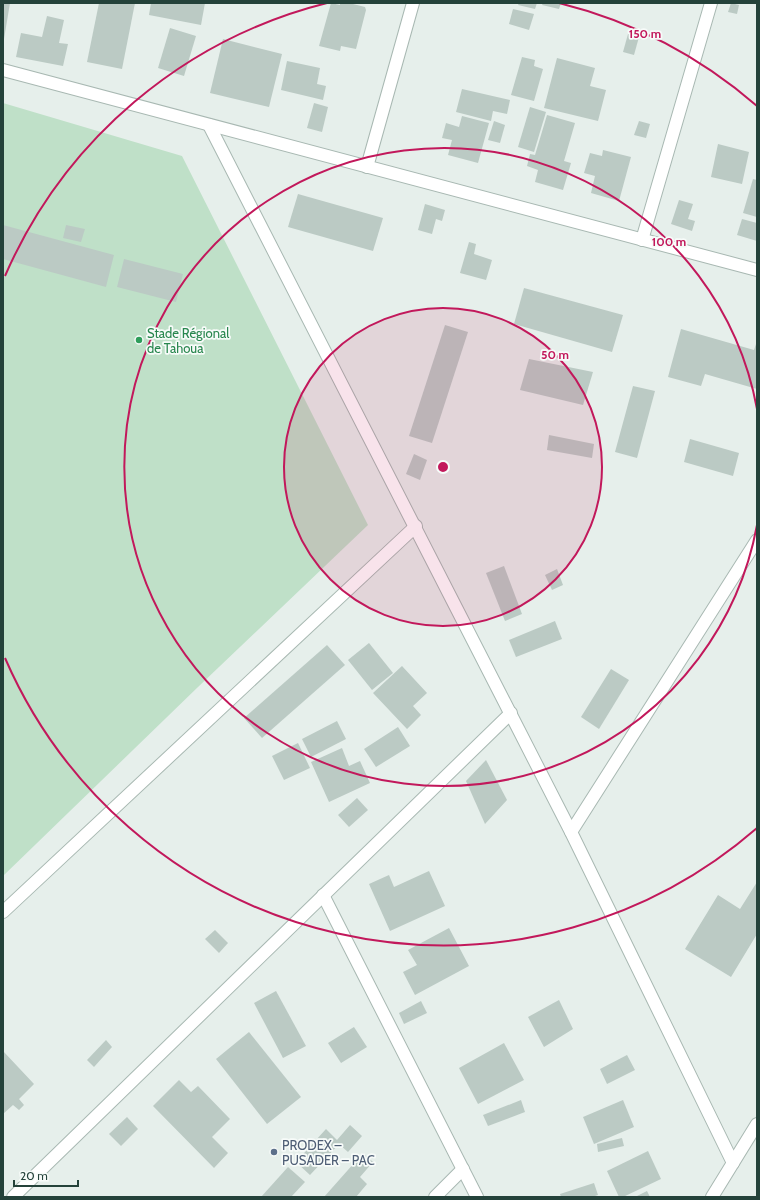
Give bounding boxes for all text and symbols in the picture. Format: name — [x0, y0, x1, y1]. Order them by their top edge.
text: 150 m — [629, 26, 661, 41]
text: 100 m — [652, 234, 686, 249]
place label: Stade Régional de Tahoua — [147, 325, 229, 356]
marker: Stade Régional de Tahoua — [134, 335, 144, 345]
text: 50 m — [541, 347, 569, 362]
centre of rings — [436, 460, 450, 474]
place label: PRODEX – PUSADER – PAC — [282, 1137, 375, 1168]
marker: PRODEX – PUSADER – PAC — [269, 1147, 279, 1157]
scale bar — [14, 1162, 78, 1188]
text: 20 m — [20, 1168, 48, 1183]

